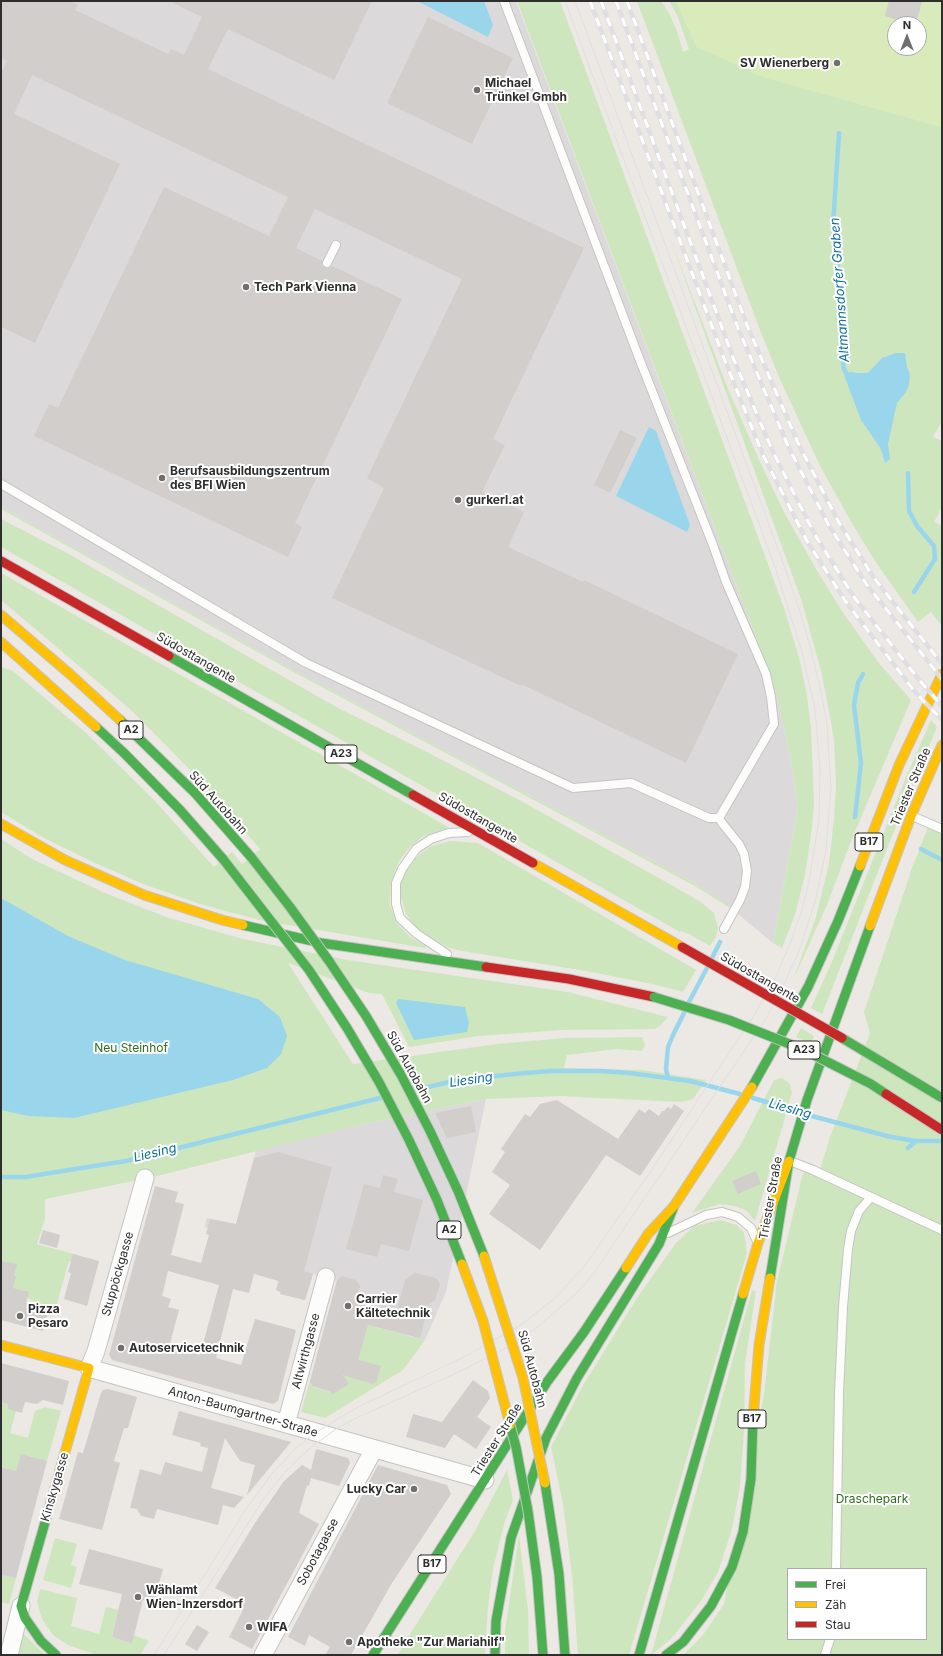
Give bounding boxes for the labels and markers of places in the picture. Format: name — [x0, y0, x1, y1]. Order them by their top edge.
place label: SV Wienerberg — [740, 56, 829, 70]
marker: SV Wienerberg — [832, 58, 842, 68]
place label: Michael Trünkel Gmbh — [485, 76, 567, 104]
marker: Michael Trünkel Gmbh — [472, 85, 482, 95]
place label: Tech Park Vienna — [254, 280, 356, 294]
marker: Tech Park Vienna — [241, 282, 251, 292]
place label: Berufsausbildungszentrum des BFI Wien — [170, 464, 330, 492]
marker: Berufsausbildungszentrum des BFI Wien — [157, 473, 167, 483]
place label: gurkerl.at — [466, 493, 524, 507]
marker: gurkerl.at — [453, 495, 463, 505]
place label: Carrier Kältetechnik — [356, 1292, 430, 1320]
marker: Carrier Kältetechnik — [343, 1301, 353, 1311]
place label: Pizza Pesaro — [28, 1302, 68, 1330]
marker: Pizza Pesaro — [15, 1311, 25, 1321]
place label: Autoservicetechnik — [129, 1341, 244, 1355]
marker: Autoservicetechnik — [116, 1343, 126, 1353]
place label: Lucky Car — [347, 1482, 406, 1496]
marker: Lucky Car — [409, 1484, 419, 1494]
place label: Wählamt Wien-Inzersdorf — [146, 1583, 243, 1611]
marker: Wählamt Wien-Inzersdorf — [133, 1592, 143, 1602]
place label: WIFA — [257, 1620, 288, 1634]
marker: WIFA — [244, 1622, 254, 1632]
place label: Apotheke "Zur Mariahilf" — [357, 1635, 505, 1649]
marker: Apotheke "Zur Mariahilf" — [344, 1637, 354, 1647]

